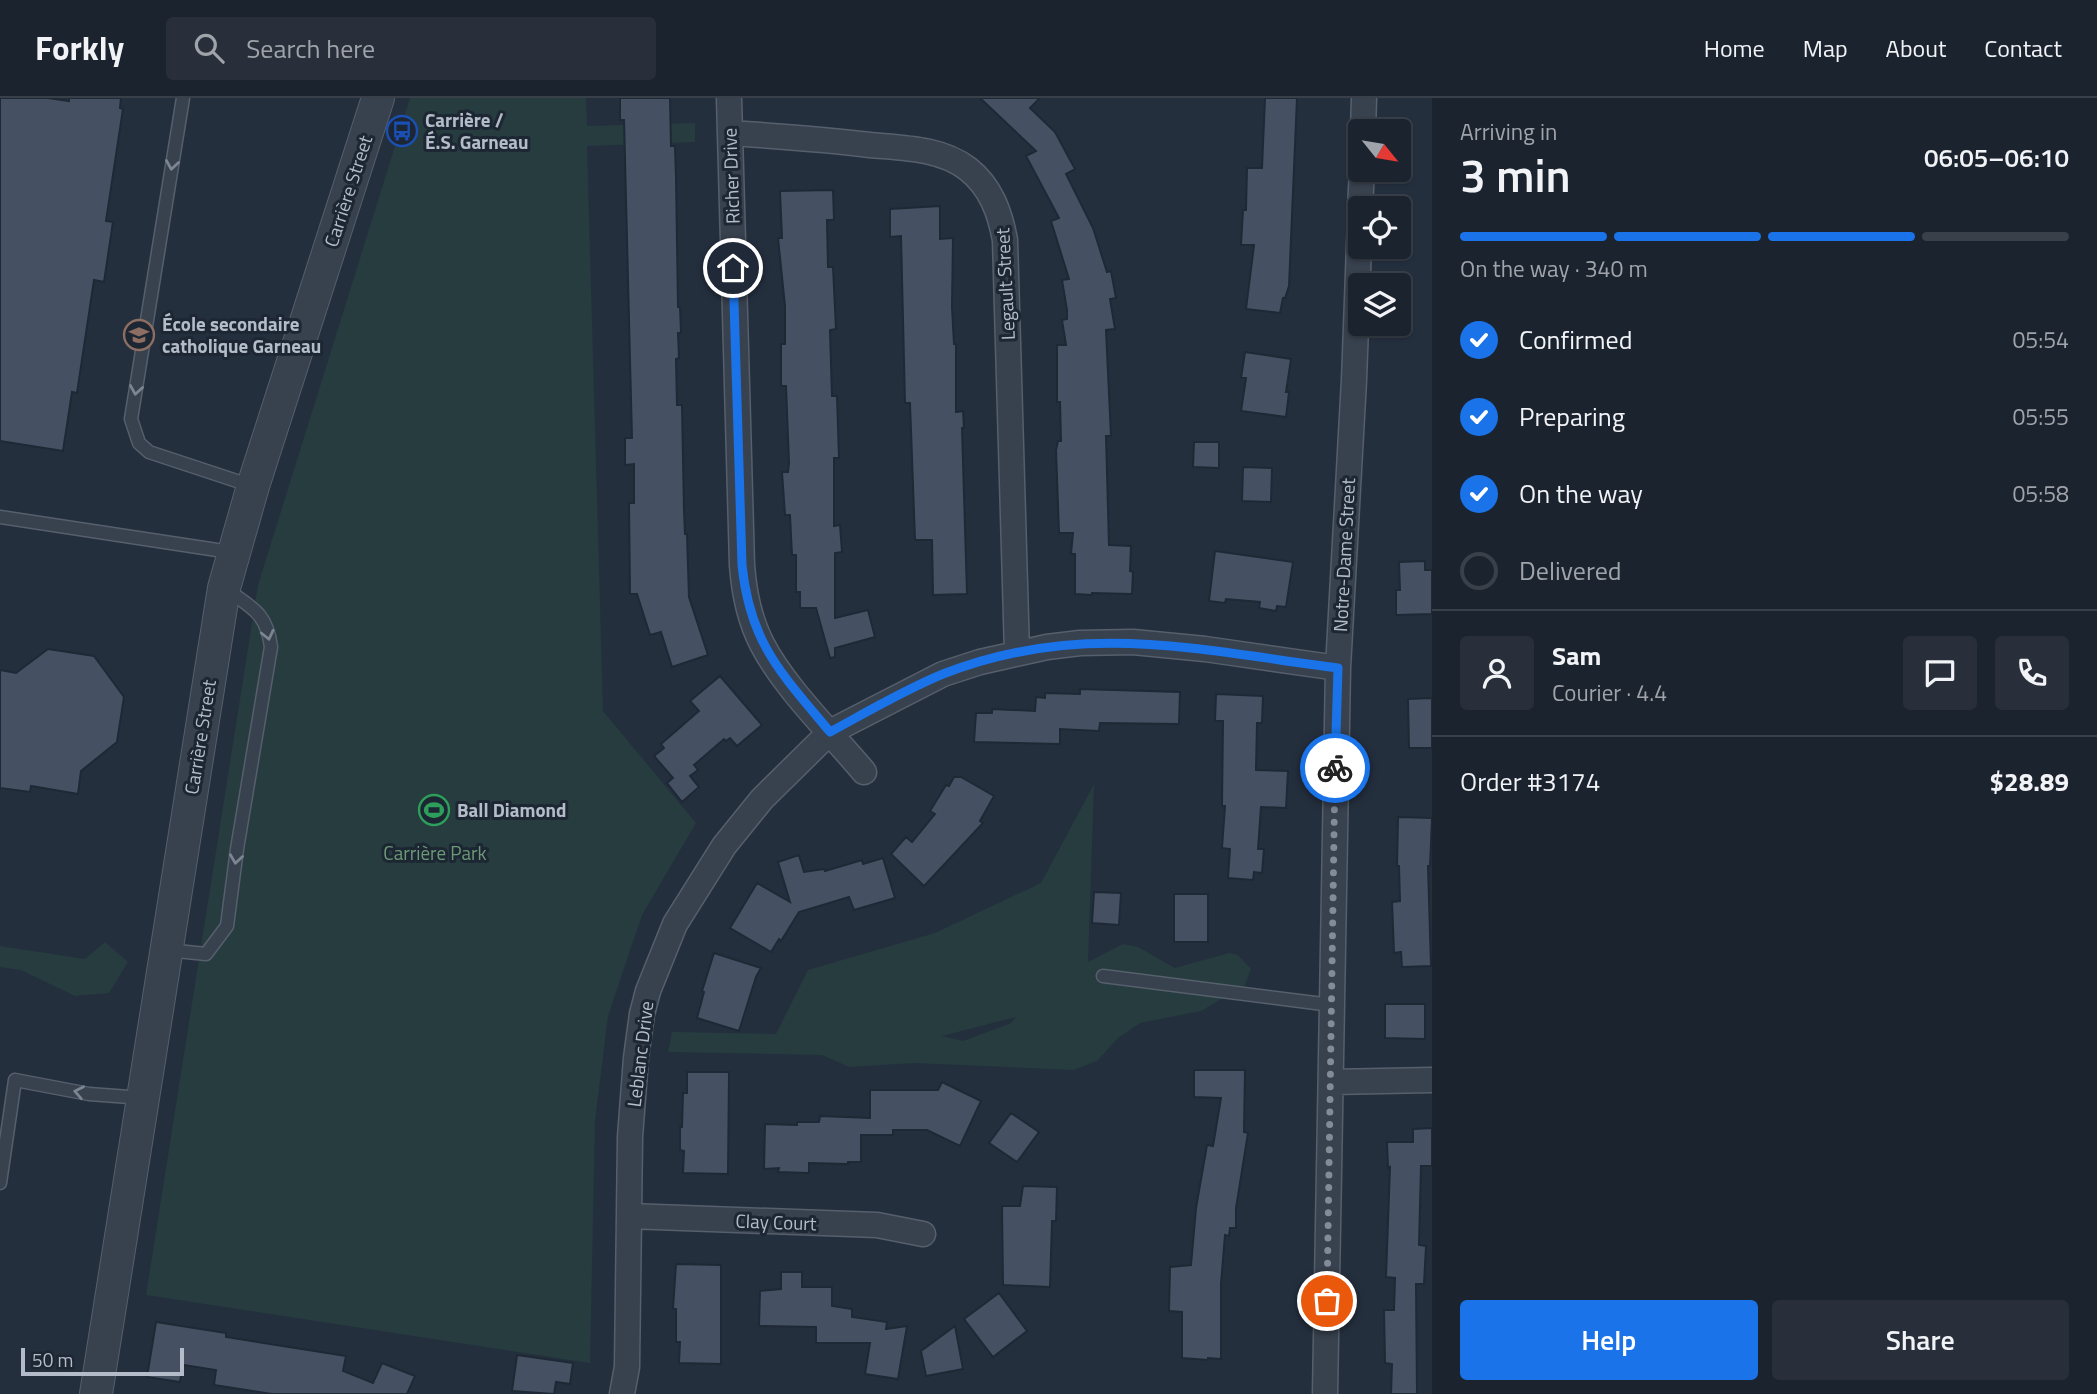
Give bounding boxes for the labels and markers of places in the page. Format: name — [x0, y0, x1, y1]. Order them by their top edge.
place label: Carrière / É.S. Garneau — [425, 105, 529, 156]
bus stop icon: Carrière / É.S. Garneau — [385, 114, 419, 148]
pin — [703, 238, 763, 298]
place label: École secondaire catholique Garneau — [162, 309, 321, 360]
school or university icon: École secondaire catholique Garneau — [122, 318, 156, 352]
sports icon: Ball Diamond — [417, 793, 451, 827]
place label: Ball Diamond — [457, 795, 566, 824]
pin — [1297, 1271, 1357, 1331]

